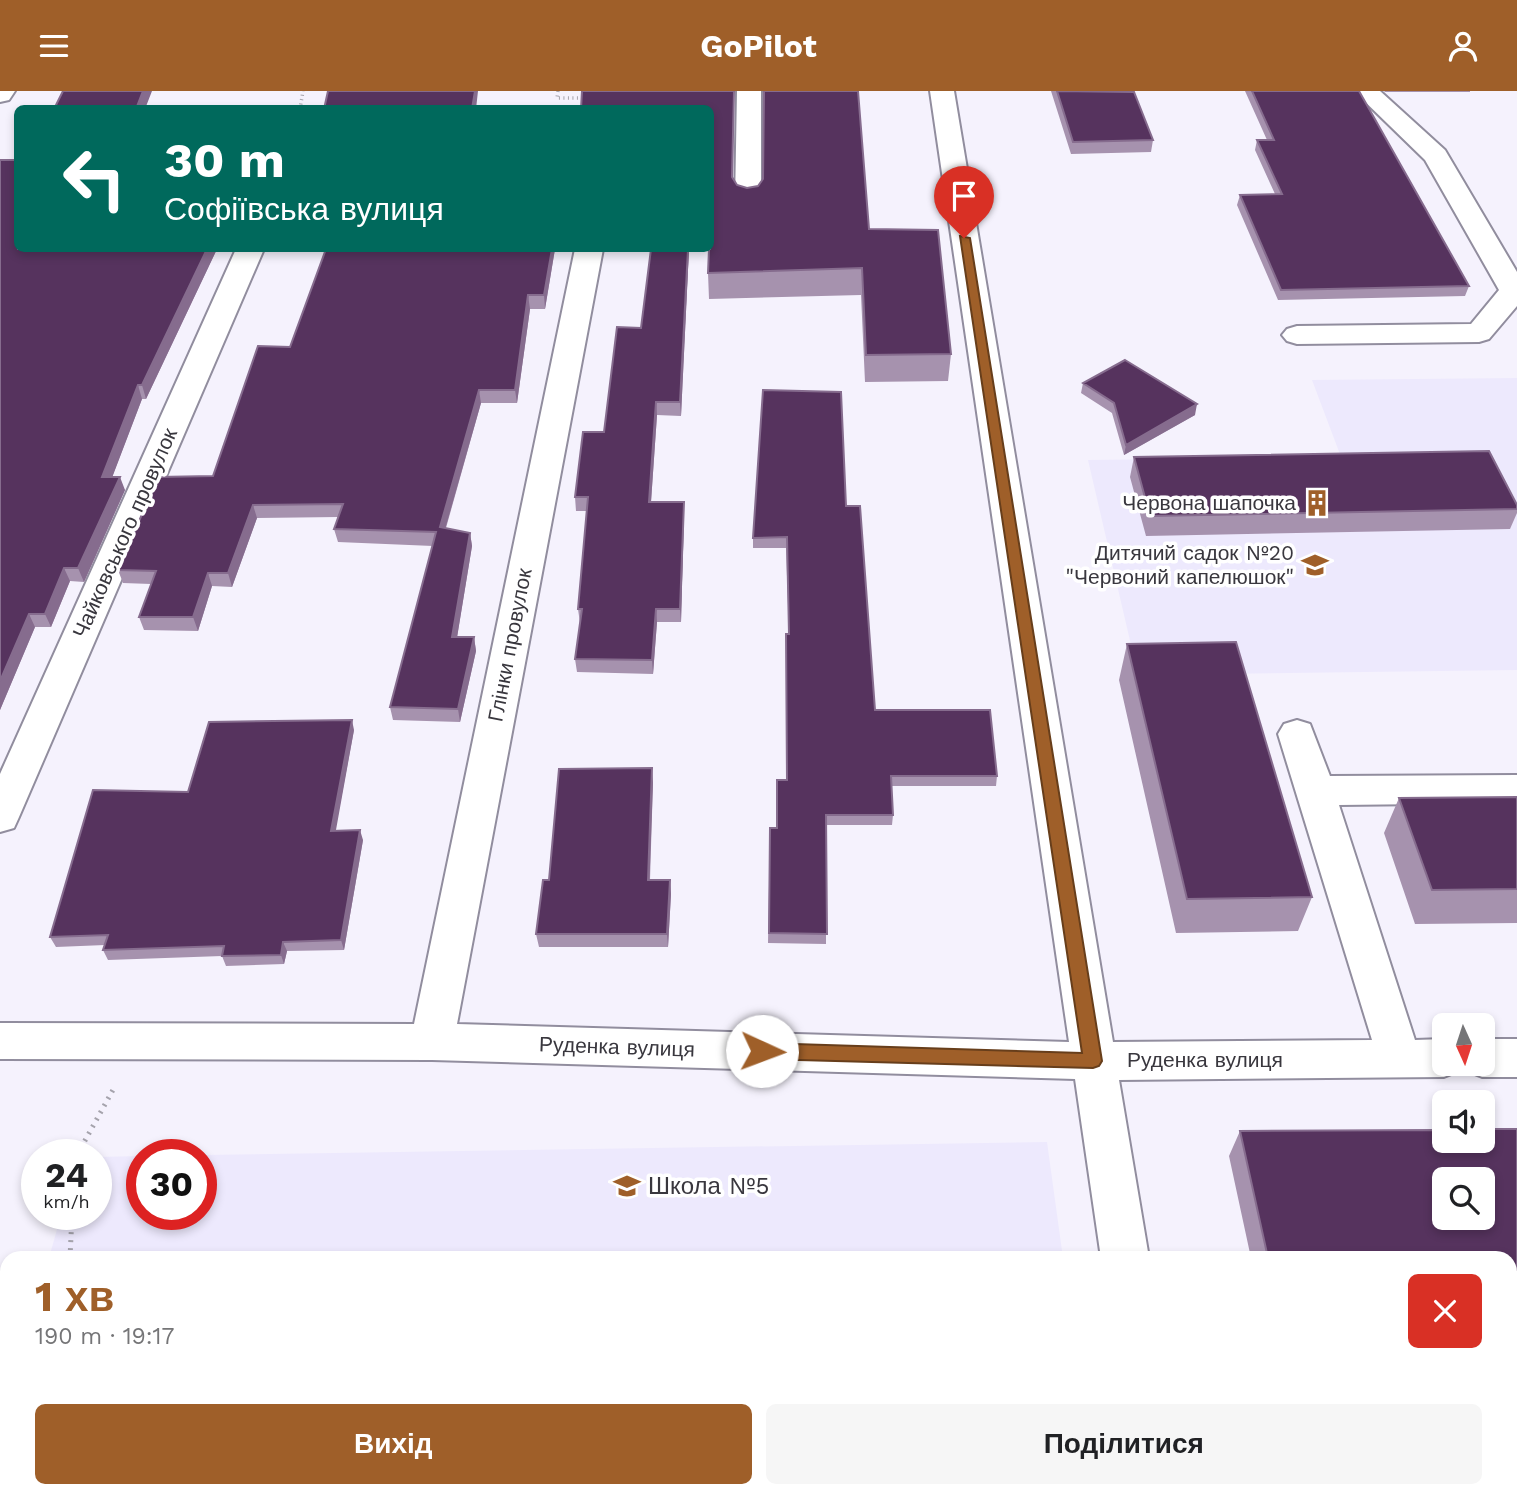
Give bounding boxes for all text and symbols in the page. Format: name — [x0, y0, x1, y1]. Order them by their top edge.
icon: menu — [35, 27, 73, 65]
text: GoPilot — [700, 27, 817, 65]
icon: person — [1444, 27, 1482, 65]
text: 30 m — [164, 131, 285, 189]
icon: left — [49, 133, 140, 224]
pin — [934, 166, 994, 238]
icon: arrive — [945, 177, 983, 215]
text: Софіївська вулиця — [164, 190, 444, 228]
street label: Чайковського провулок — [67, 423, 182, 641]
building icon: Червона шапочка — [1302, 488, 1332, 518]
place label: Червона шапочка — [1122, 490, 1296, 515]
place label: Дитячий садок №20 "Червоний капелюшок" — [1066, 540, 1294, 589]
school or university icon: Дитячий садок №20 "Червоний капелюшок" — [1300, 550, 1330, 580]
street label: Глінки провулок — [482, 565, 537, 724]
north arrow — [1432, 1013, 1494, 1076]
map controls — [1432, 1013, 1495, 1230]
position arrow — [725, 1014, 799, 1088]
street label: Руденка вулиця — [539, 1031, 695, 1062]
street label: Руденка вулиця — [1127, 1047, 1283, 1072]
button: sound — [1432, 1090, 1495, 1153]
speed limit sign: 30 — [126, 1139, 217, 1230]
text: 24 — [45, 1154, 88, 1196]
button: search — [1432, 1167, 1495, 1230]
school or university icon: Школа №5 — [612, 1171, 642, 1201]
place label: Школа №5 — [648, 1172, 769, 1200]
text: km/h — [43, 1191, 90, 1212]
text: 1 хв — [35, 1272, 114, 1321]
button: close — [1408, 1274, 1482, 1348]
text: 190 m · 19:17 — [35, 1323, 175, 1350]
button: Вихід — [35, 1404, 752, 1484]
button: Поділитися — [766, 1404, 1482, 1484]

